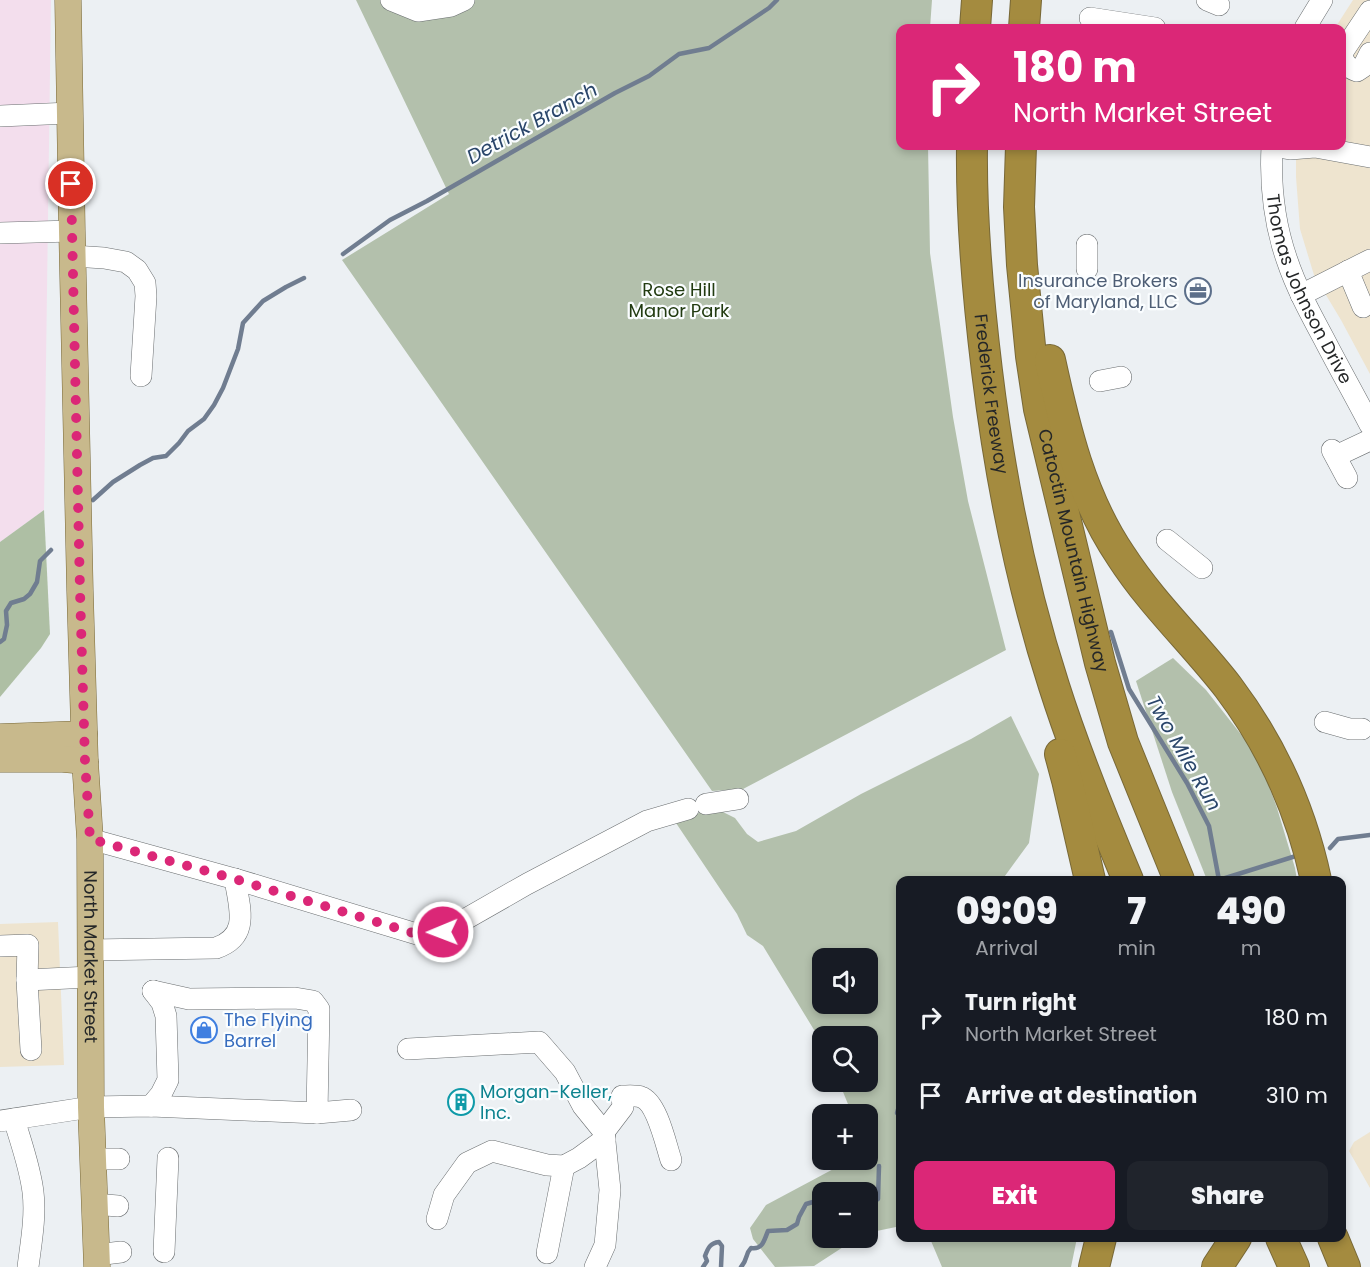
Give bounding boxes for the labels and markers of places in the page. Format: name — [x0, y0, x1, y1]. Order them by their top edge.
pin — [45, 158, 96, 209]
place label: Insurance Brokers of Maryland, LLC — [1018, 268, 1178, 314]
office icon: Insurance Brokers of Maryland, LLC — [1183, 276, 1213, 306]
place label: The Flying Barrel — [224, 1007, 313, 1053]
shop icon: The Flying Barrel — [189, 1015, 219, 1045]
place label: Morgan-Keller, Inc. — [480, 1079, 612, 1125]
building icon: Morgan-Keller, Inc. — [446, 1087, 476, 1117]

